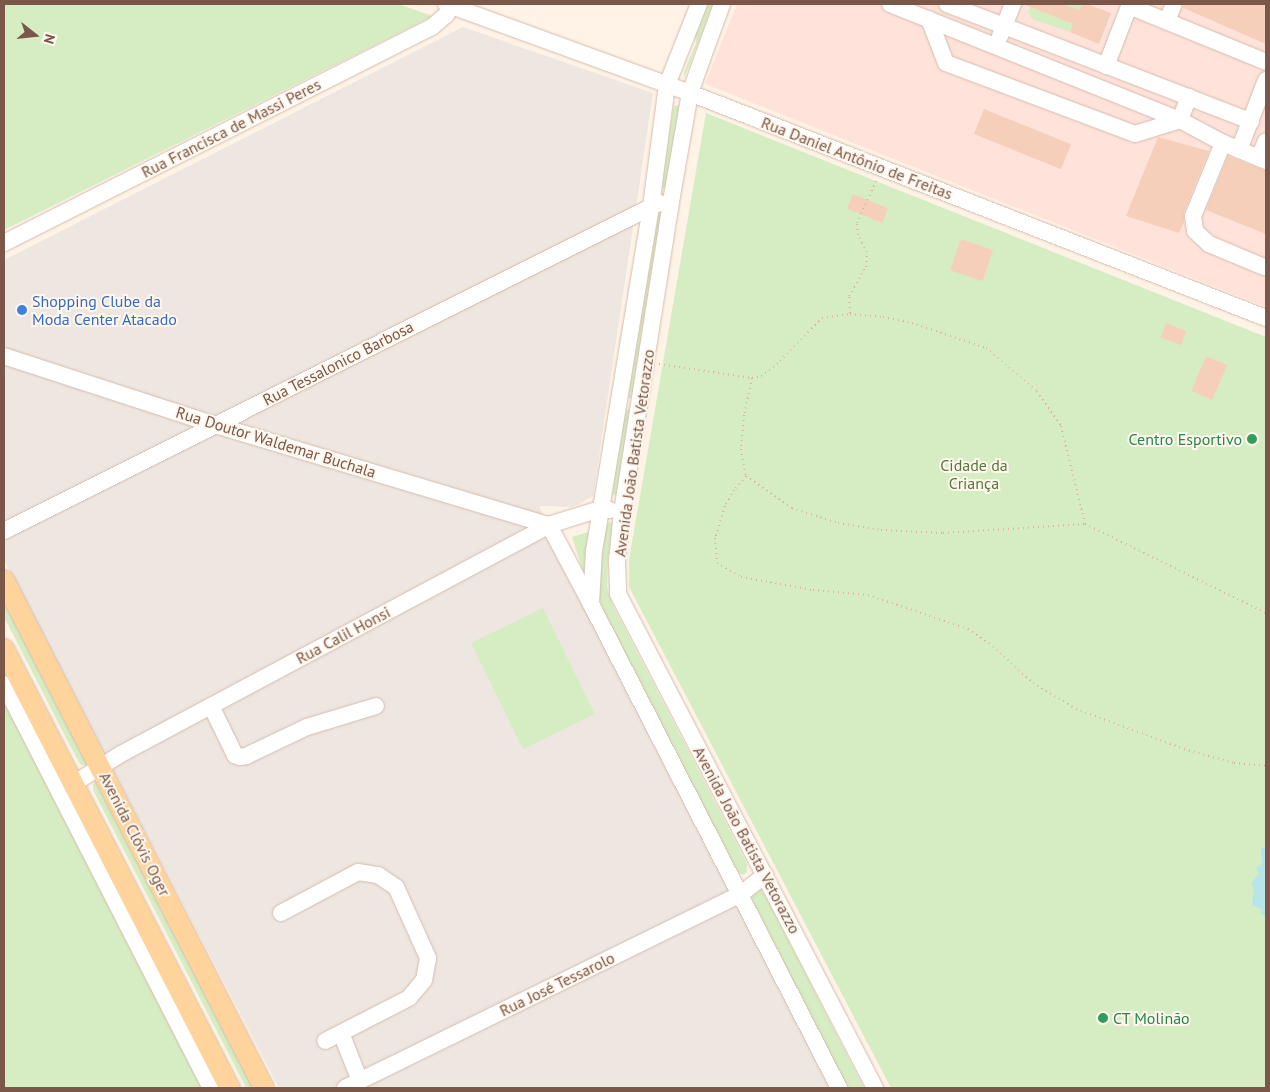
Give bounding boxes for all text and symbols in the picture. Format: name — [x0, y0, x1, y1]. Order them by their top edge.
north arrow — [10, 10, 60, 60]
text: N — [40, 32, 59, 46]
street label: Rua Francisca de Massi Peres — [138, 74, 324, 182]
street label: Rua Daniel Antônio de Freitas — [758, 113, 956, 203]
place label: Shopping Clube da Moda Center Atacado — [32, 291, 177, 329]
marker: Shopping Clube da Moda Center Atacado — [16, 304, 28, 316]
street label: Rua Tessalonico Barbosa — [259, 317, 417, 409]
street label: Avenida João Batista Vetorazzo — [610, 348, 658, 558]
street label: Rua Doutor Waldemar Buchala — [174, 402, 378, 482]
place label: Centro Esportivo — [1129, 429, 1242, 449]
marker: Centro Esportivo — [1246, 433, 1258, 445]
park label: Cidade da Criança — [940, 455, 1008, 493]
street label: Rua Calil Honsi — [293, 602, 393, 668]
street label: Avenida João Batista Vetorazzo — [689, 743, 805, 937]
street label: Avenida Clóvis Oger — [95, 769, 175, 899]
street label: Rua José Tessarolo — [496, 948, 618, 1020]
place label: CT Molinão — [1113, 1008, 1190, 1028]
marker: CT Molinão — [1097, 1012, 1109, 1024]

